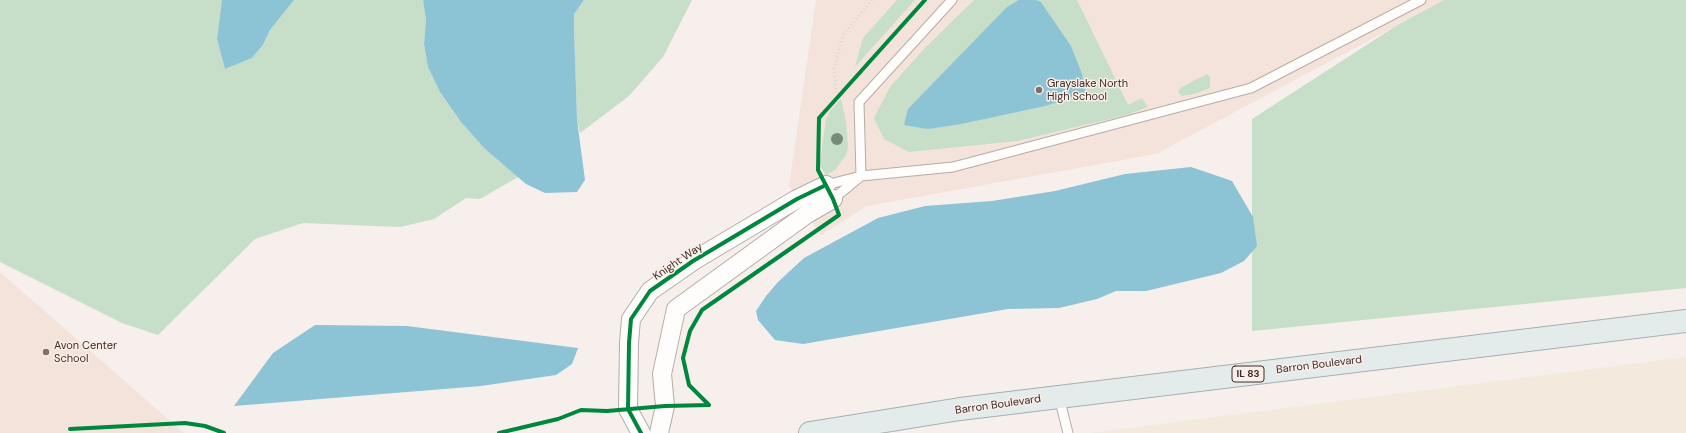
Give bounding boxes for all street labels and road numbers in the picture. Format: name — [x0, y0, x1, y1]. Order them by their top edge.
street label: Knight Way — [651, 241, 705, 283]
street label: Barron Boulevard — [1275, 353, 1363, 377]
road number: IL 83 — [1232, 366, 1264, 382]
street label: Barron Boulevard — [954, 392, 1042, 418]

